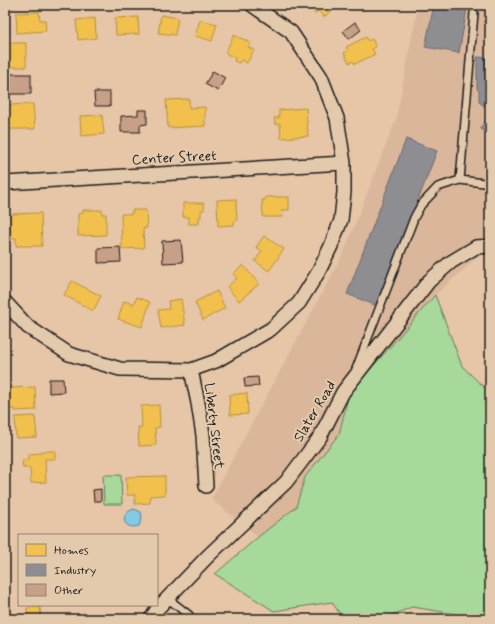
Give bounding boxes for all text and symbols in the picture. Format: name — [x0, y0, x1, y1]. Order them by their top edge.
street label: Center Street — [131, 147, 217, 169]
street label: Slater Road — [290, 378, 340, 445]
street label: Liberty Street — [200, 382, 228, 471]
legend — [18, 534, 158, 606]
text: Homes — [54, 543, 89, 559]
text: Industry — [54, 563, 96, 579]
text: Other — [54, 583, 83, 599]

